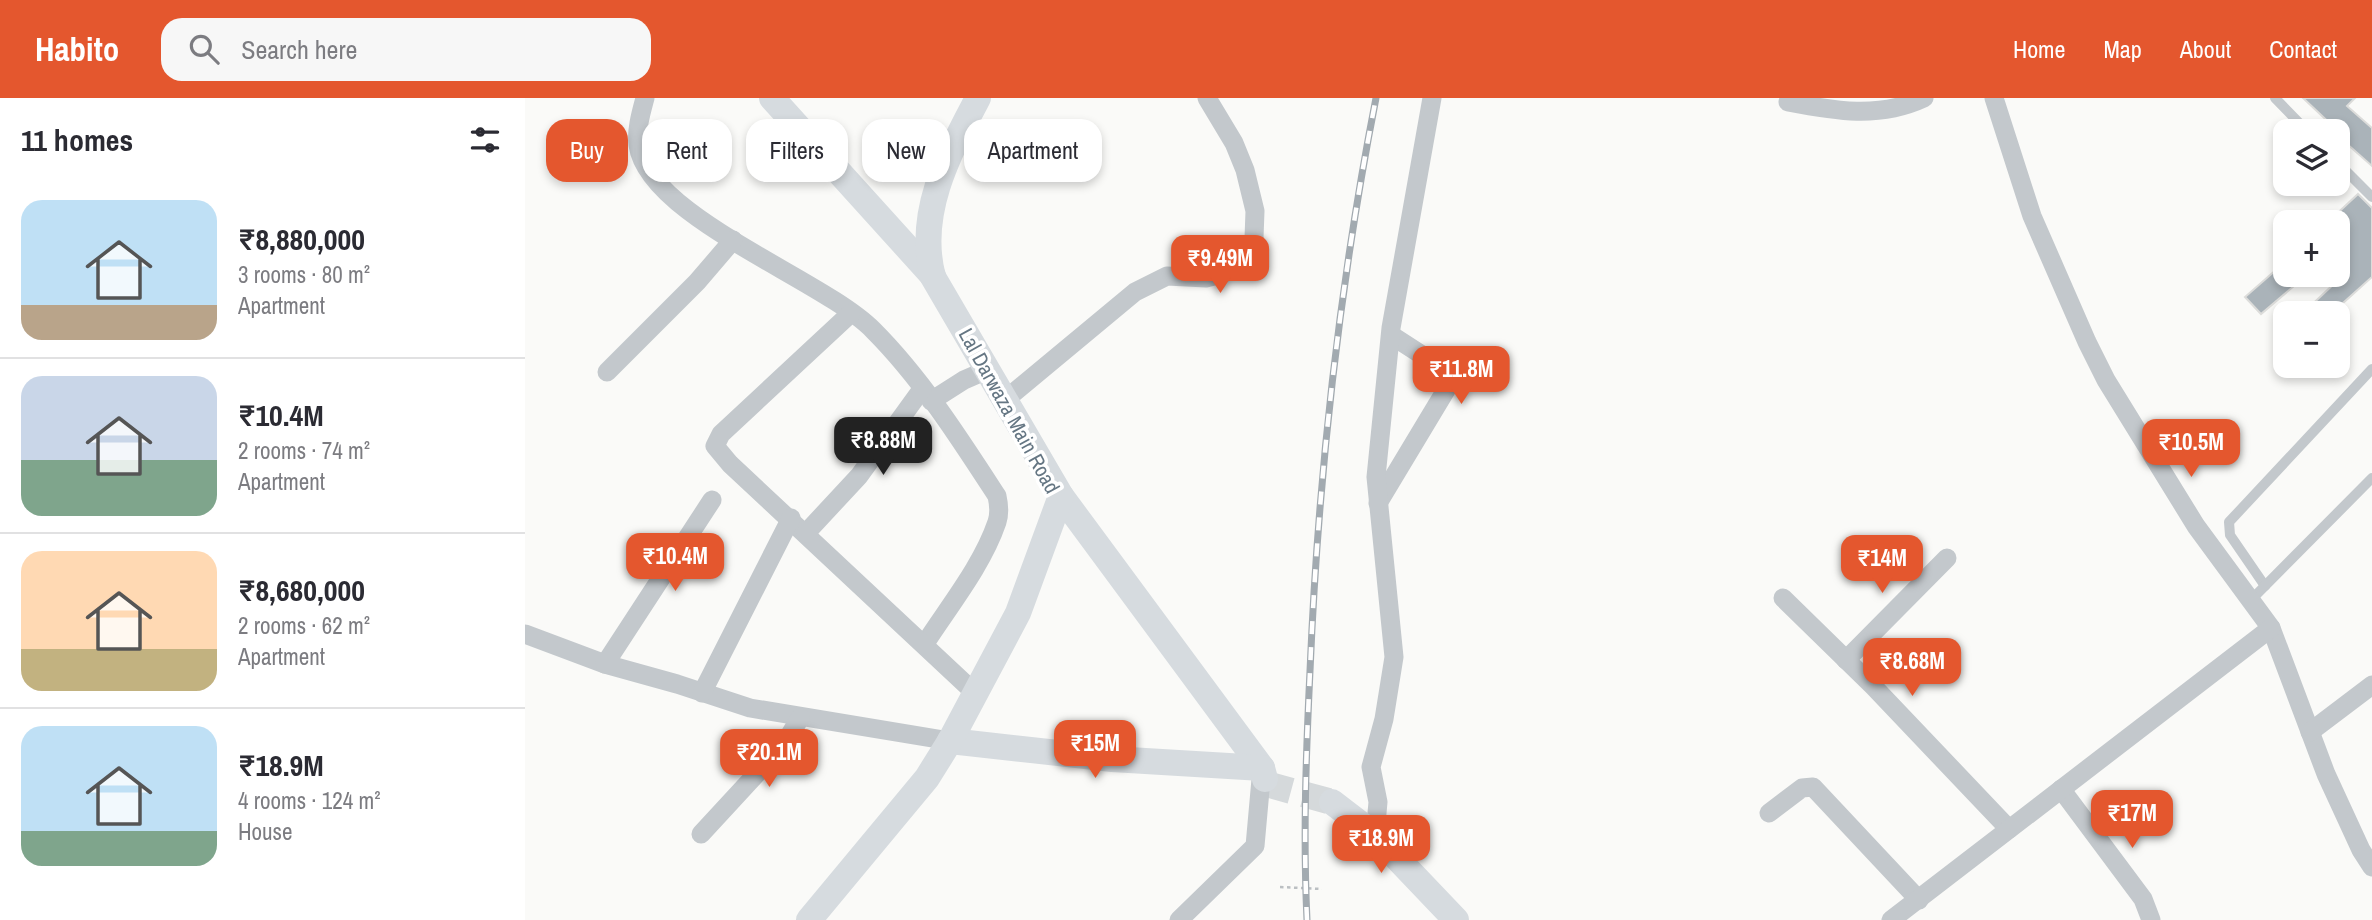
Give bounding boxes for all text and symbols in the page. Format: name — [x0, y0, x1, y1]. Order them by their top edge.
search box — [161, 18, 651, 81]
text: Habito — [35, 27, 119, 71]
icon: search — [185, 30, 223, 68]
text: Search here — [241, 32, 357, 67]
text: Home — [2013, 33, 2065, 65]
text: Map — [2103, 33, 2142, 65]
text: About — [2180, 33, 2231, 65]
text: Contact — [2269, 33, 2337, 65]
chip: Buy — [546, 119, 628, 182]
chip: Rent — [642, 119, 732, 182]
chip: Filters — [746, 119, 848, 182]
chip: New — [862, 119, 950, 182]
chip: Apartment — [964, 119, 1102, 182]
map controls — [2273, 119, 2350, 378]
button: layers — [2273, 119, 2350, 196]
text: 11 homes — [21, 120, 133, 160]
icon: filters — [466, 121, 504, 159]
button: + — [2273, 210, 2350, 287]
text: ₹8,880,000 — [238, 219, 365, 259]
icon: home — [77, 228, 161, 312]
pin: ₹9.49M — [1163, 236, 1277, 295]
text: ₹9.49M — [1187, 242, 1253, 273]
text: 3 rooms · 80 m² — [238, 259, 370, 290]
text: Apartment — [238, 290, 325, 321]
button: − — [2273, 301, 2350, 378]
street label: Lal Darwaza Main Road — [952, 323, 1067, 499]
pin: ₹11.8M — [1404, 346, 1518, 406]
text: ₹11.8M — [1429, 353, 1493, 384]
text: ₹10.4M — [238, 395, 324, 435]
icon: home — [77, 404, 161, 488]
pin: ₹8.88M — [826, 418, 940, 477]
pin: ₹10.5M — [2134, 420, 2248, 479]
text: ₹8.88M — [850, 424, 916, 455]
text: ₹10.5M — [2158, 426, 2224, 457]
text: 2 rooms · 74 m² — [238, 435, 370, 466]
text: Apartment — [238, 466, 325, 497]
pin: ₹10.4M — [618, 533, 732, 593]
pin: ₹14M — [1841, 536, 1923, 595]
text: ₹10.4M — [642, 540, 708, 571]
text: ₹14M — [1857, 542, 1907, 573]
text: ₹8,680,000 — [238, 570, 365, 610]
icon: home — [77, 579, 161, 663]
text: 2 rooms · 62 m² — [238, 610, 370, 641]
pin: ₹8.68M — [1855, 638, 1969, 698]
text: Apartment — [238, 641, 325, 672]
text: ₹8.68M — [1879, 645, 1945, 676]
pin: ₹15M — [1054, 720, 1136, 780]
text: ₹15M — [1070, 727, 1120, 758]
pin: ₹20.1M — [712, 730, 826, 789]
text: ₹20.1M — [736, 736, 802, 767]
text: ₹18.9M — [238, 745, 324, 785]
icon: home — [77, 754, 161, 838]
text: 4 rooms · 124 m² — [238, 785, 381, 816]
pin: ₹17M — [2091, 790, 2173, 850]
text: ₹17M — [2107, 797, 2157, 828]
text: House — [238, 816, 293, 847]
pin: ₹18.9M — [1324, 816, 1438, 875]
text: ₹18.9M — [1348, 822, 1414, 853]

